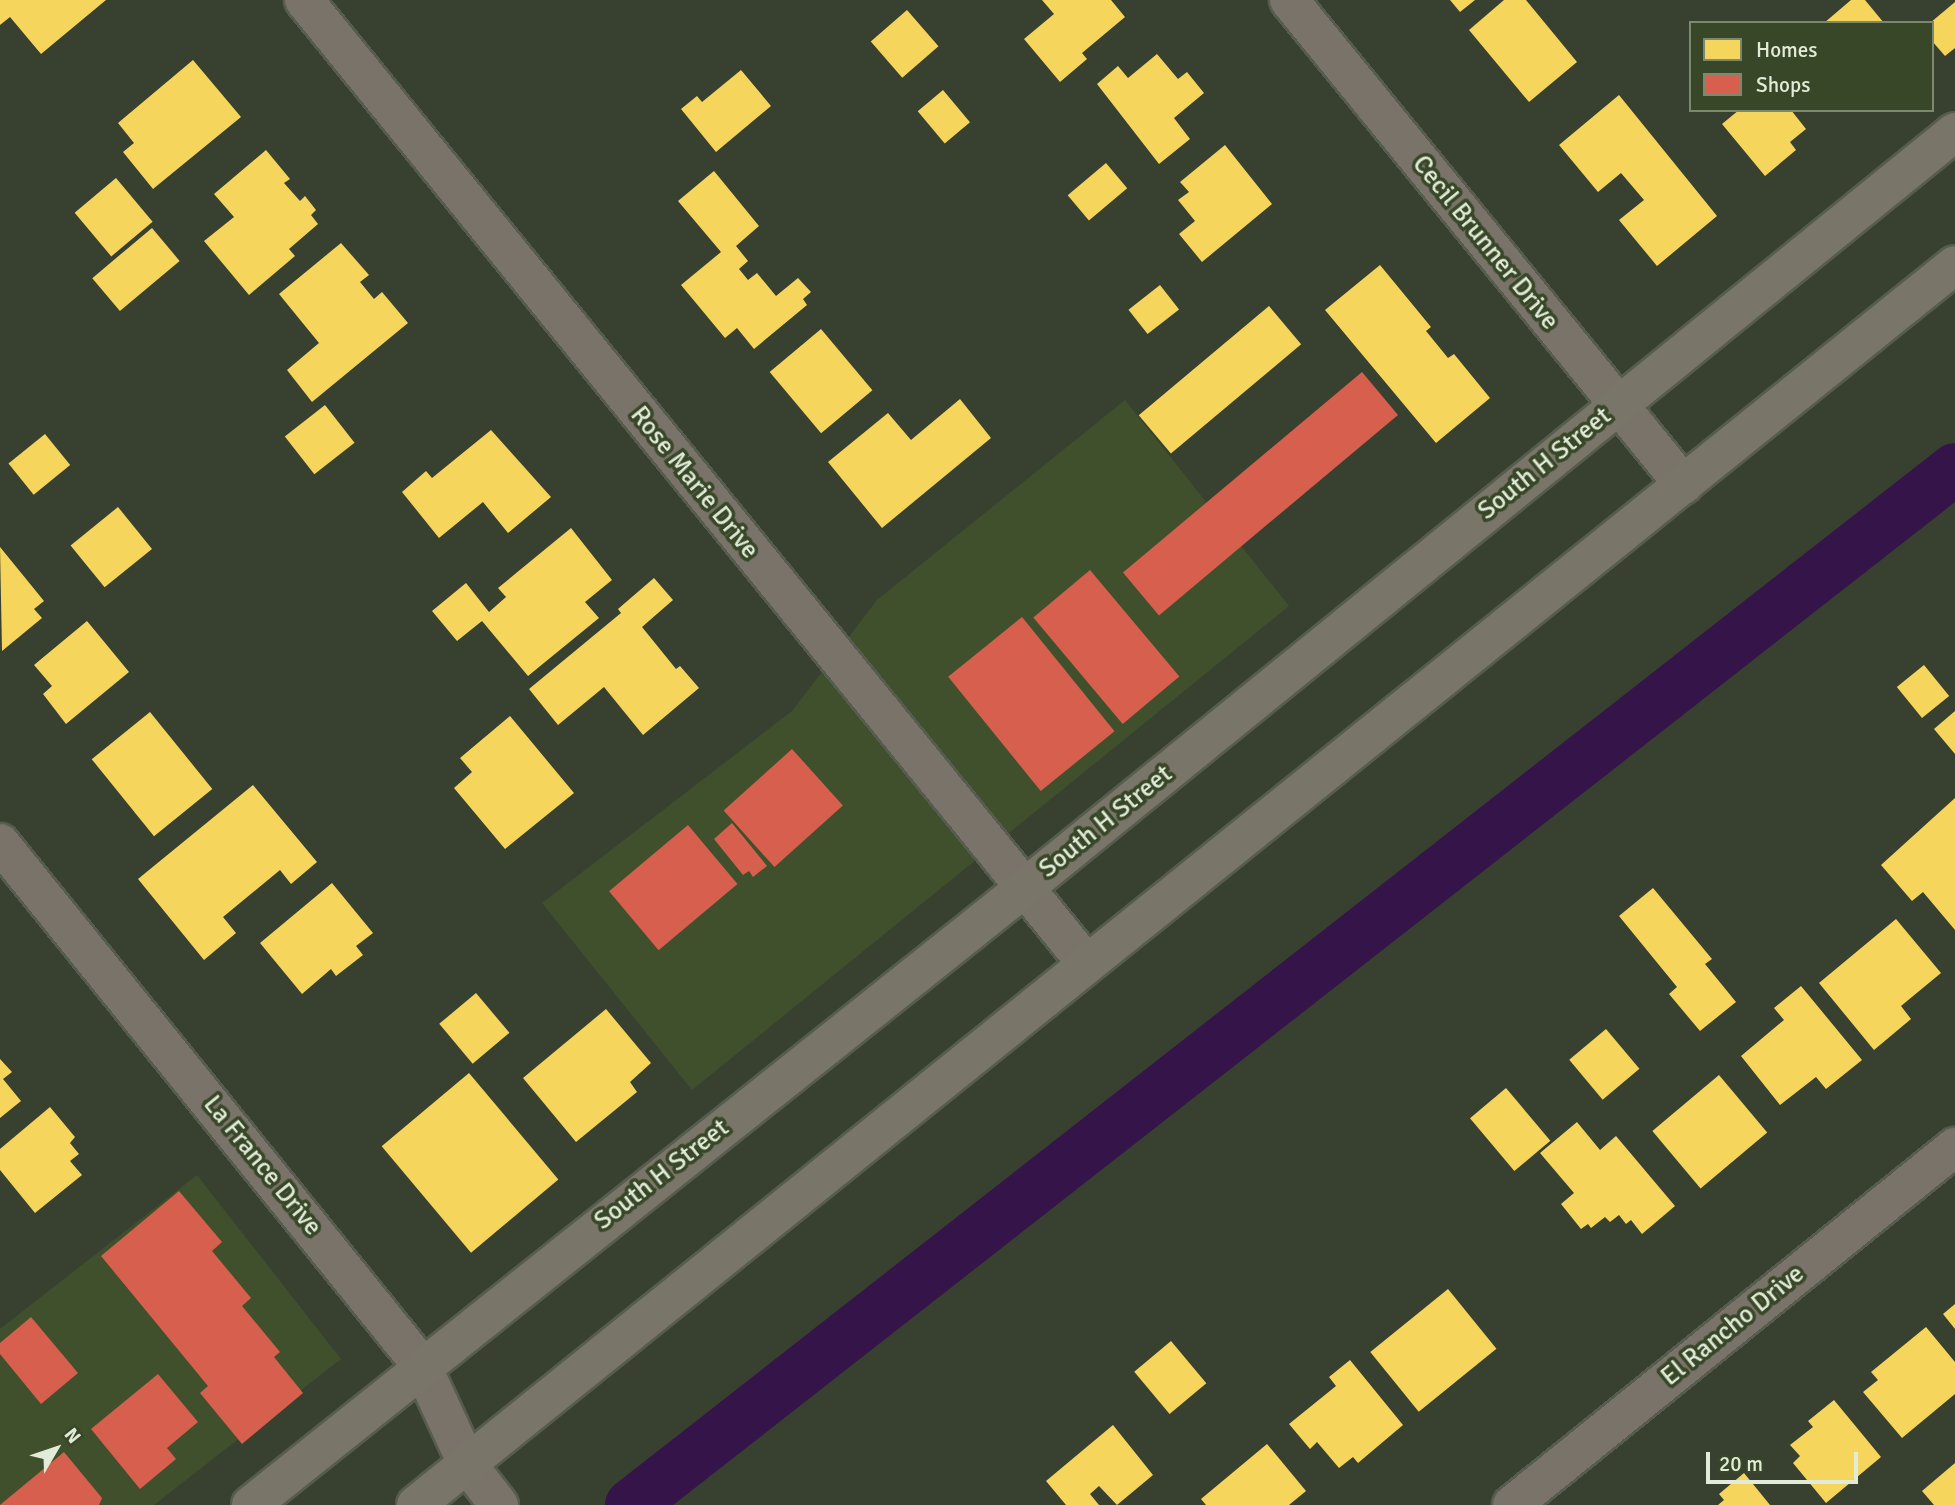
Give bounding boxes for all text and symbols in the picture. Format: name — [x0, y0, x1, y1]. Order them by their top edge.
legend — [1689, 21, 1934, 112]
text: Homes — [1756, 37, 1818, 63]
text: Shops — [1756, 72, 1810, 98]
street label: Cecil Brunner Drive — [1405, 149, 1565, 337]
street label: Rose Marie Drive — [623, 401, 765, 565]
street label: South H Street — [1472, 401, 1618, 527]
street label: South H Street — [1033, 759, 1179, 885]
street label: La France Drive — [196, 1090, 328, 1242]
street label: South H Street — [589, 1113, 735, 1237]
street label: El Rancho Drive — [1655, 1259, 1811, 1393]
north arrow — [21, 1414, 91, 1484]
text: N — [59, 1423, 86, 1448]
scale bar — [1710, 1438, 1862, 1482]
text: 20 m — [1719, 1451, 1763, 1477]

